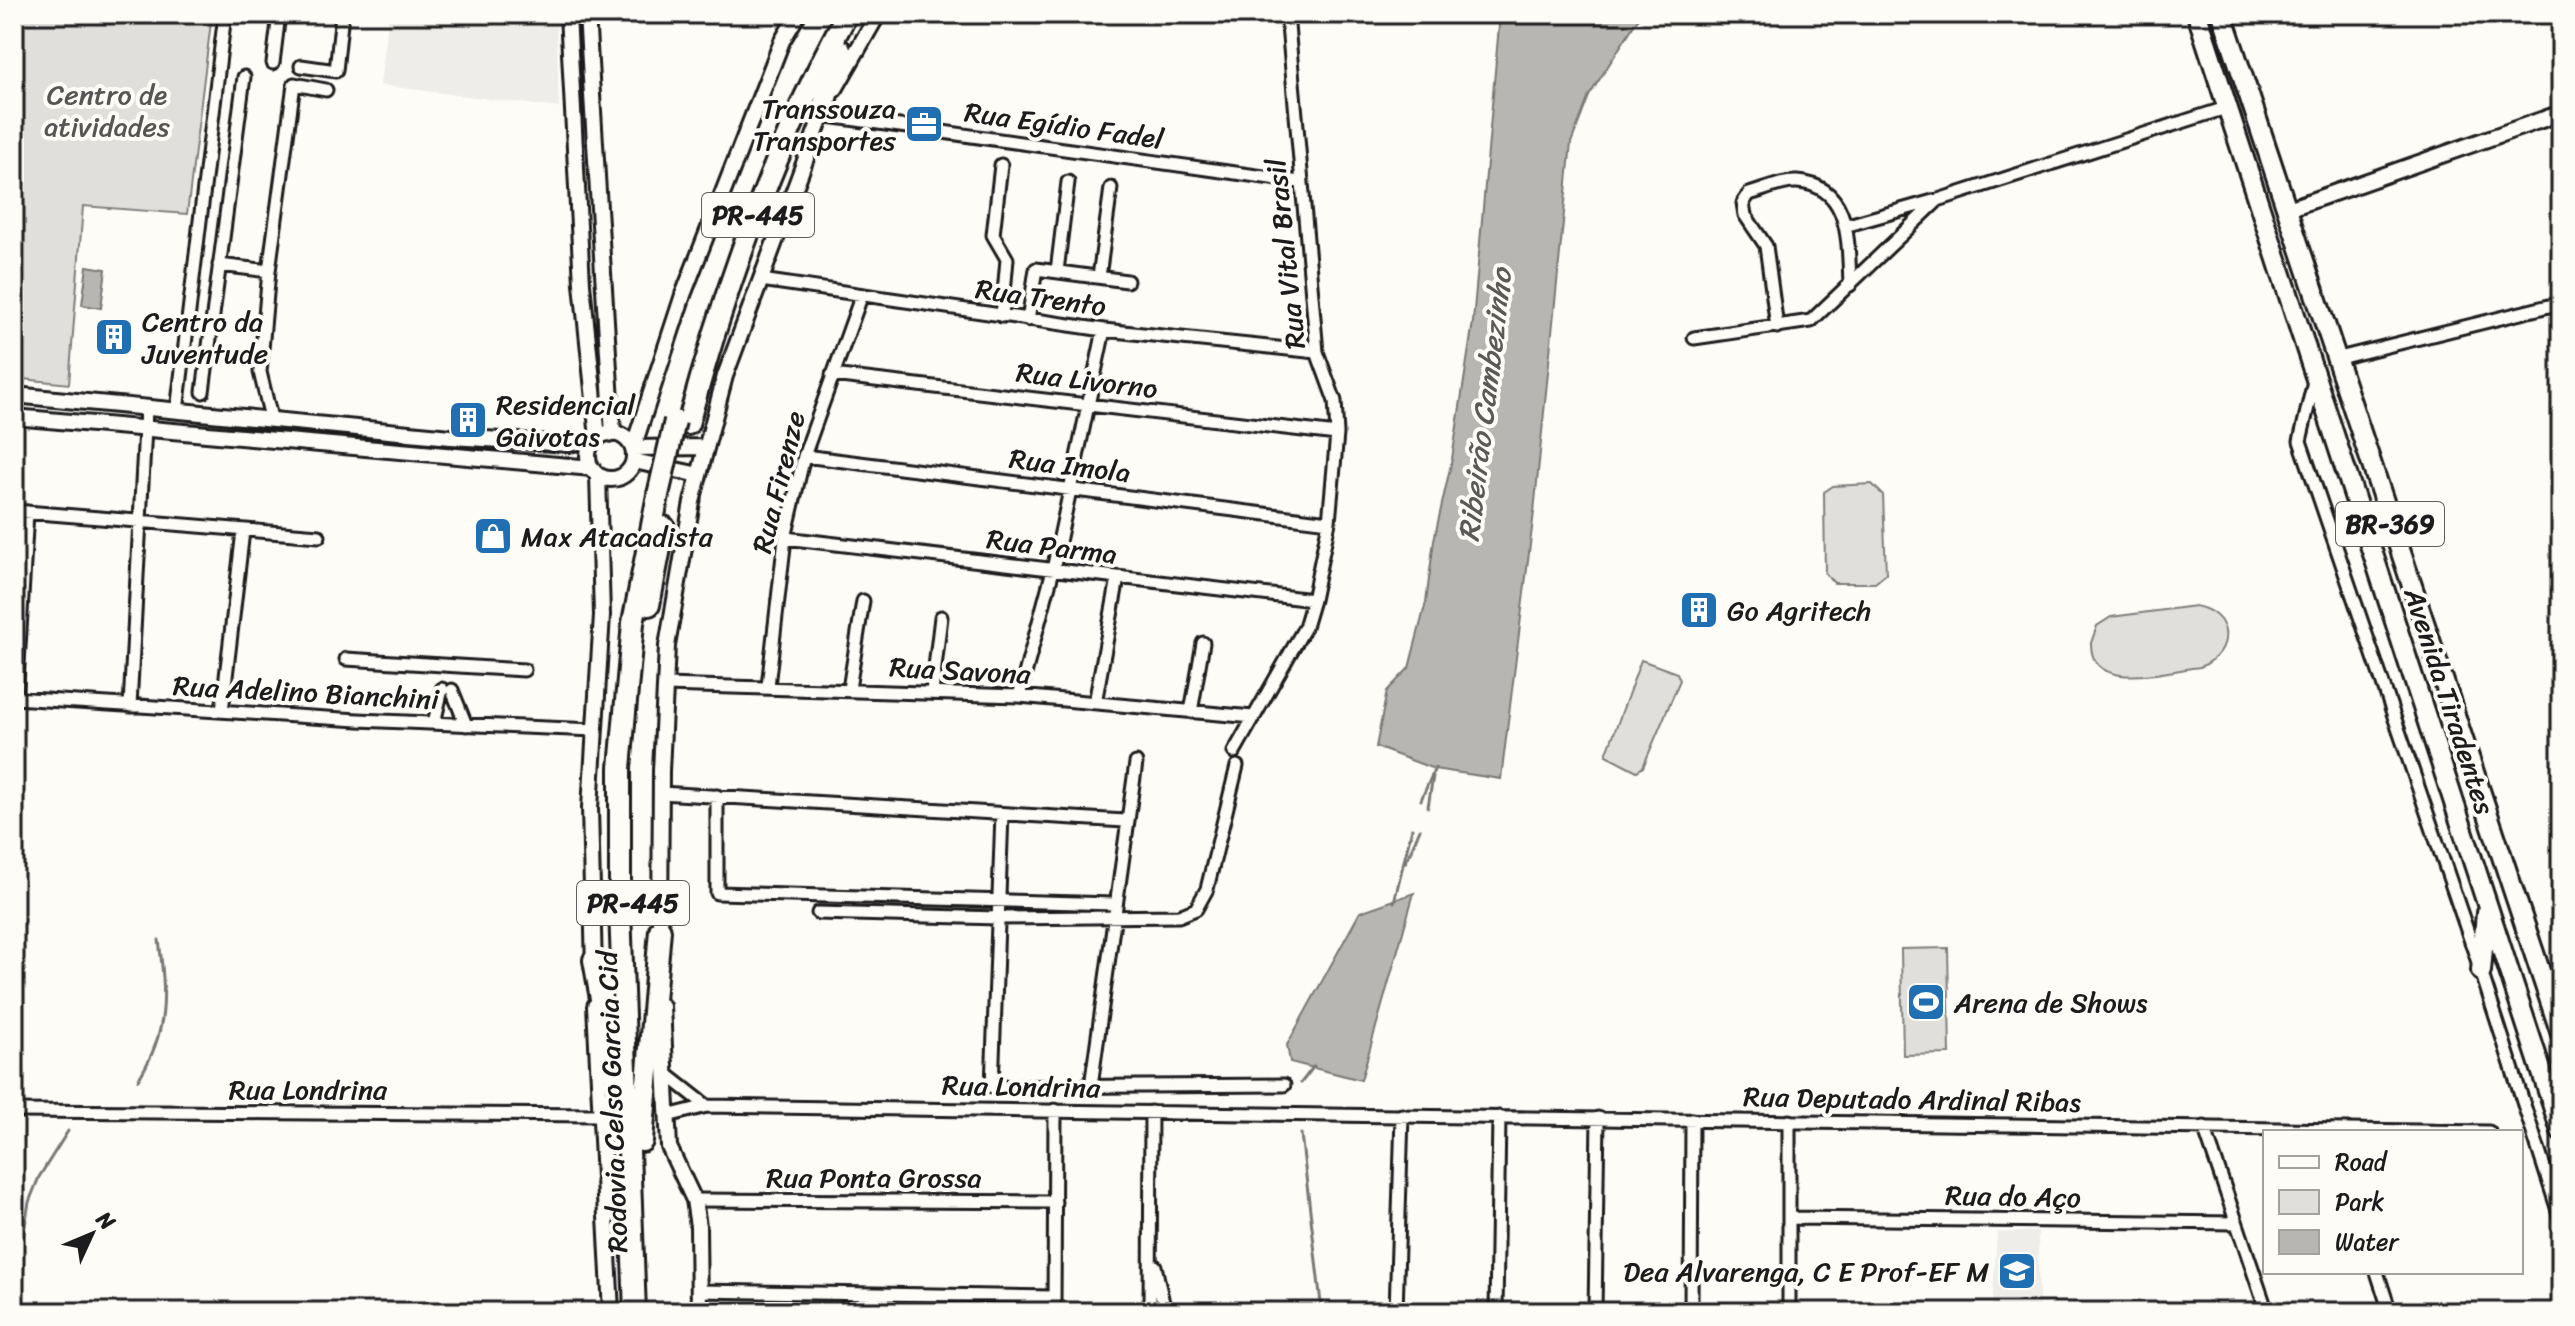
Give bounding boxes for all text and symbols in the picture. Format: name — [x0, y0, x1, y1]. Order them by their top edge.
park label: Centro de atividades — [44, 70, 170, 151]
place label: Transsouza Transportes — [753, 84, 896, 165]
street label: Rua Egídio Fadel — [961, 87, 1168, 164]
office icon: Transsouza Transportes — [903, 103, 945, 145]
street label: Rua Vital Brasil — [1251, 155, 1320, 352]
road number: PR-445 — [702, 193, 814, 237]
street label: Rua Trento — [973, 264, 1109, 331]
water label: Ribeirão Cambezinho — [1441, 264, 1529, 545]
place label: Centro da Juventude — [141, 297, 268, 378]
building icon: Centro da Juventude — [93, 316, 135, 358]
street label: Rua Livorno — [1013, 348, 1160, 413]
place label: Residencial Gaivotas — [496, 380, 636, 461]
building icon: Residencial Gaivotas — [447, 399, 489, 441]
street label: Rua Firenze — [737, 406, 820, 558]
street label: Rua Imola — [1006, 434, 1133, 497]
road number: BR-369 — [2336, 502, 2444, 546]
place label: Max Atacadista — [521, 512, 714, 561]
street label: Rua Parma — [984, 514, 1120, 579]
shop icon: Max Atacadista — [472, 515, 514, 557]
street label: Avenida Tiradentes — [2389, 580, 2509, 821]
place label: Go Agritech — [1727, 586, 1871, 635]
building icon: Go Agritech — [1678, 589, 1720, 631]
street label: Rua Savona — [888, 642, 1033, 699]
street label: Rua Adelino Bianchini — [172, 661, 441, 724]
road number: PR-445 — [577, 881, 689, 925]
street label: Rodovia Celso Garcia Cid — [583, 948, 642, 1254]
place label: Arena de Shows — [1953, 978, 2148, 1027]
sports icon: Arena de Shows — [1905, 981, 1947, 1023]
street label: Rua Londrina — [941, 1061, 1102, 1112]
street label: Rua Londrina — [229, 1065, 388, 1114]
street label: Rua Deputado Ardinal Ribas — [1743, 1072, 2082, 1127]
legend — [2263, 1130, 2523, 1274]
text: Road — [2335, 1141, 2389, 1183]
street label: Rua Ponta Grossa — [766, 1153, 982, 1202]
street label: Rua do Aço — [1945, 1171, 2081, 1222]
text: Park — [2335, 1181, 2384, 1223]
north arrow — [52, 1194, 132, 1274]
text: N — [86, 1201, 126, 1240]
text: Water — [2335, 1221, 2400, 1263]
place label: Dea Alvarenga, C E Prof-EF M — [1623, 1247, 1989, 1296]
school or university icon: Dea Alvarenga, C E Prof-EF M — [1996, 1250, 2038, 1292]

